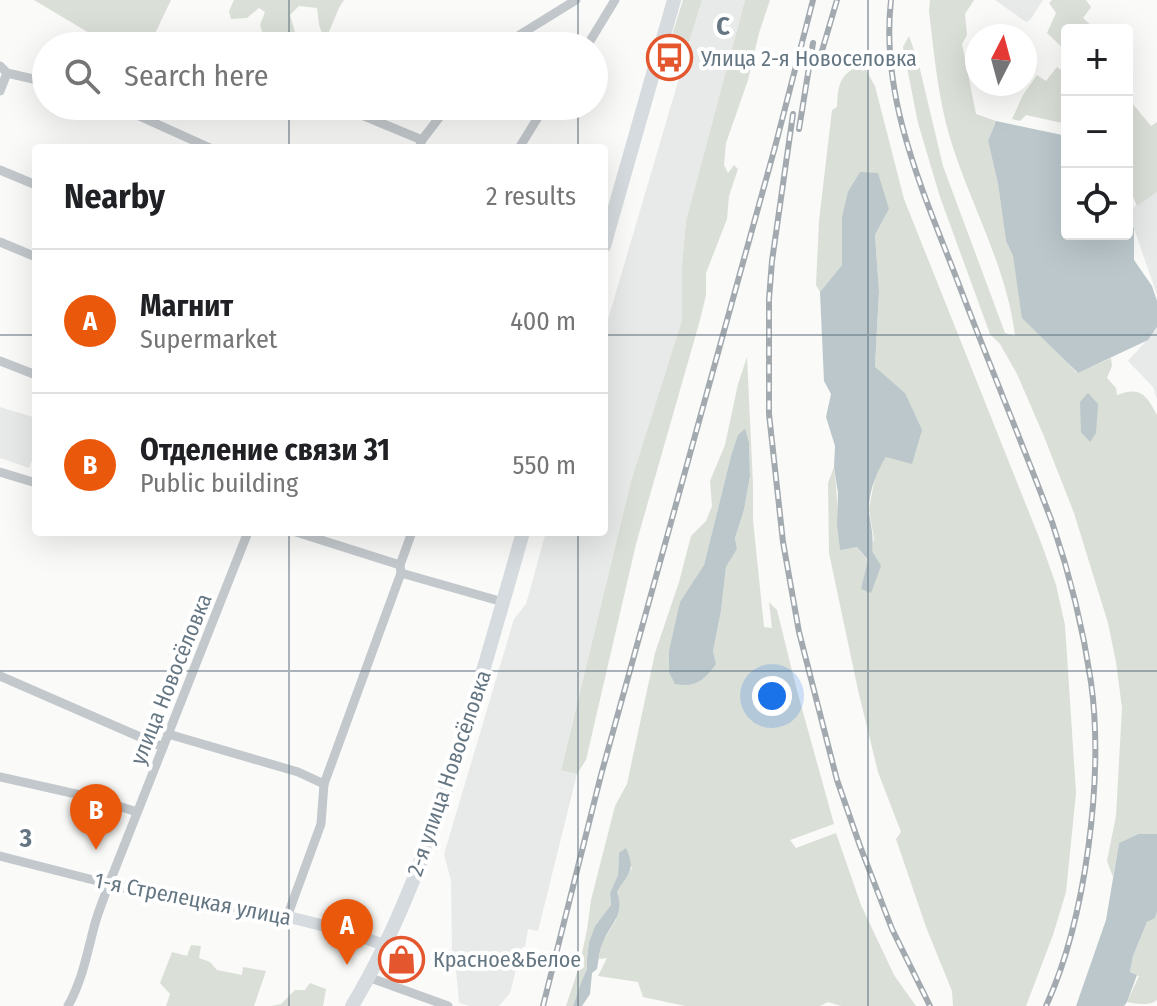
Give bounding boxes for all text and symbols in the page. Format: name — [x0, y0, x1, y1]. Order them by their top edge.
text: C — [716, 11, 730, 42]
north arrow — [965, 24, 1037, 96]
map controls — [1061, 24, 1133, 240]
button: + — [1061, 24, 1133, 96]
search box — [32, 32, 608, 120]
bus stop icon: Улица 2-я Новоселовка — [646, 34, 694, 82]
place label: Улица 2-я Новоселовка — [700, 45, 917, 72]
icon: search — [60, 54, 104, 98]
text: Search here — [124, 58, 269, 94]
button: − — [1061, 96, 1133, 168]
button: locate — [1061, 168, 1133, 240]
text: Nearby — [64, 176, 165, 217]
text: 2 results — [486, 181, 576, 212]
text: Магнит — [140, 288, 233, 324]
text: A — [83, 306, 97, 337]
text: 400 m — [510, 306, 576, 337]
text: Supermarket — [140, 324, 277, 355]
text: Отделение связи 31 — [140, 432, 390, 468]
text: B — [83, 450, 97, 481]
text: 550 m — [513, 450, 576, 481]
text: Public building — [140, 468, 298, 499]
street label: улица Новосёловка — [124, 590, 218, 768]
street label: 2-я улица Новосёловка — [401, 667, 497, 879]
your location — [752, 676, 792, 716]
pin: B — [70, 784, 122, 850]
text: 3 — [19, 823, 32, 854]
street label: 1-я Стрелецкая улица — [92, 867, 294, 931]
pin: A — [321, 899, 373, 965]
shop icon: Красное&Белое — [378, 935, 426, 983]
place label: Красное&Белое — [433, 946, 581, 973]

